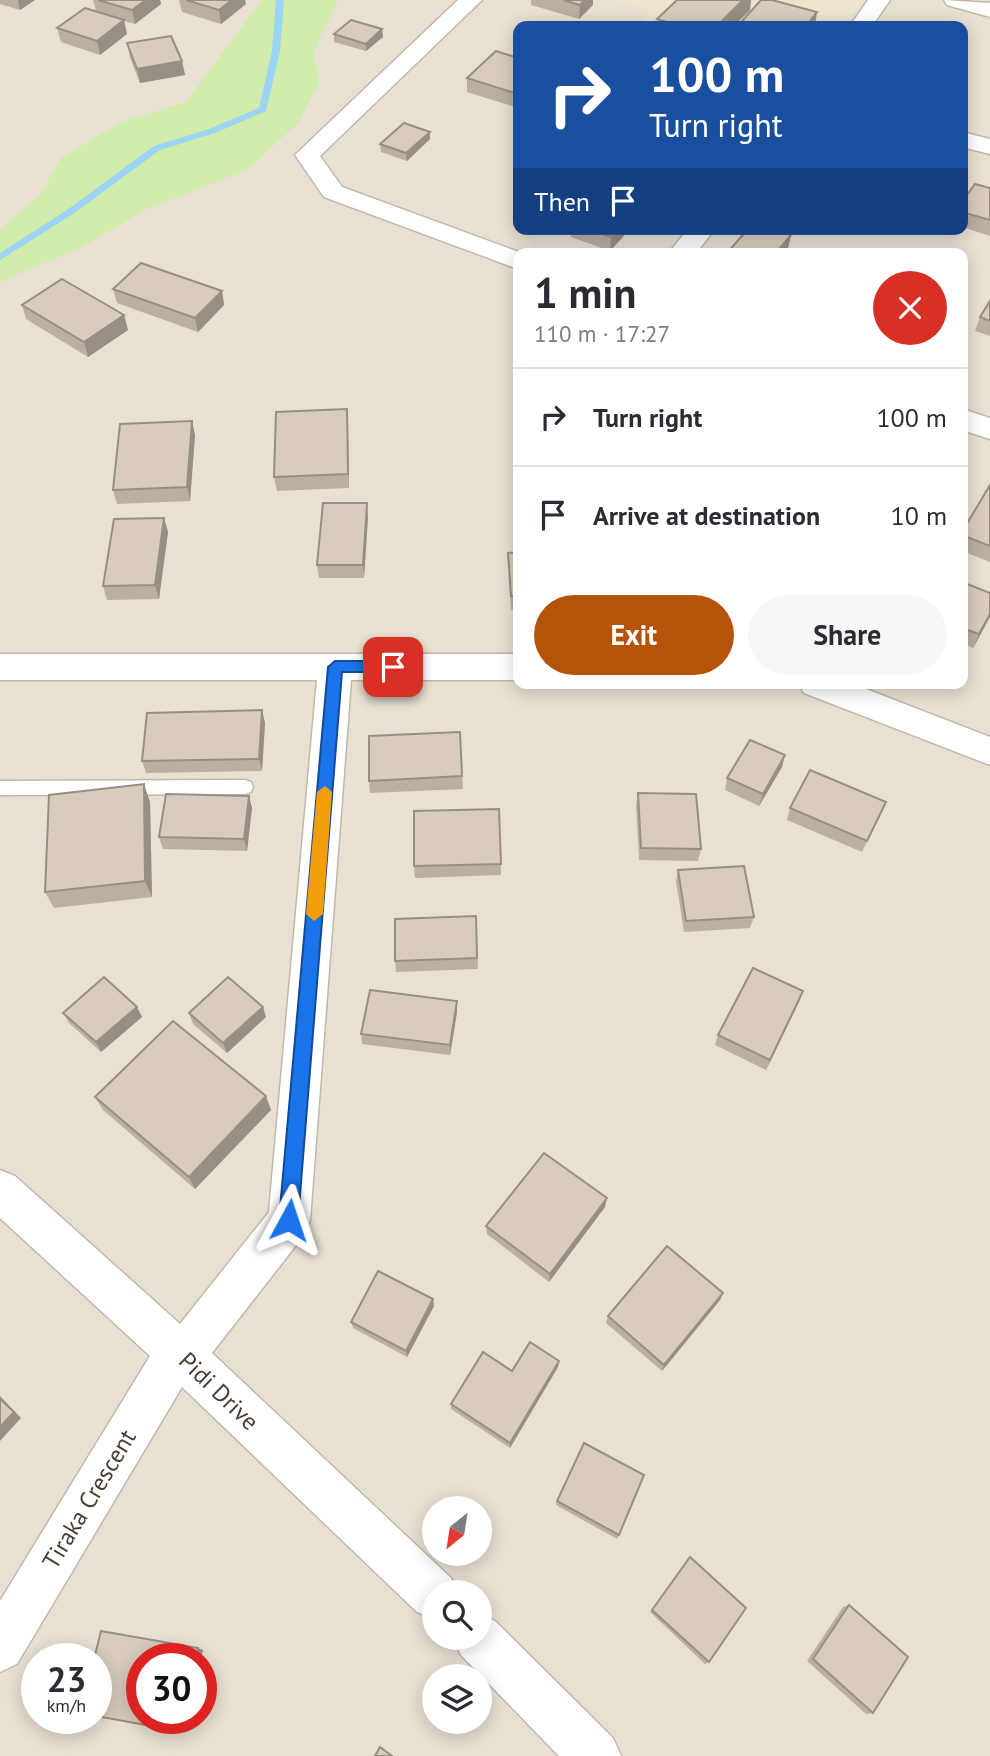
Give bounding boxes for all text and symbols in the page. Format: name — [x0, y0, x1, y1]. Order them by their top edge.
text: 100 m — [649, 42, 784, 106]
icon: right — [534, 49, 625, 140]
text: Turn right — [649, 104, 783, 146]
icon: arrive — [604, 182, 642, 220]
text: Then — [534, 185, 590, 218]
text: 1 min — [534, 265, 636, 320]
button: close — [873, 271, 947, 345]
text: 110 m · 17:27 — [534, 319, 670, 348]
icon: right — [534, 398, 572, 436]
text: Turn right — [593, 401, 702, 434]
text: 100 m — [876, 401, 947, 434]
icon: arrive — [534, 496, 572, 534]
text: Arrive at destination — [593, 499, 820, 532]
text: 10 m — [891, 499, 947, 532]
button: Exit — [534, 595, 734, 675]
button: Share — [748, 595, 947, 675]
pin — [363, 637, 423, 697]
icon: arrive — [374, 648, 412, 686]
position arrow — [252, 1183, 326, 1257]
street label: Pidi Drive — [172, 1345, 266, 1437]
street label: Tiraka Crescent — [35, 1424, 143, 1574]
north arrow — [422, 1496, 492, 1566]
map controls — [422, 1496, 492, 1734]
button: search — [422, 1580, 492, 1650]
speed limit sign: 30 — [126, 1643, 217, 1734]
text: 23 — [47, 1656, 86, 1702]
button: layers — [422, 1664, 492, 1734]
text: km/h — [47, 1694, 86, 1717]

